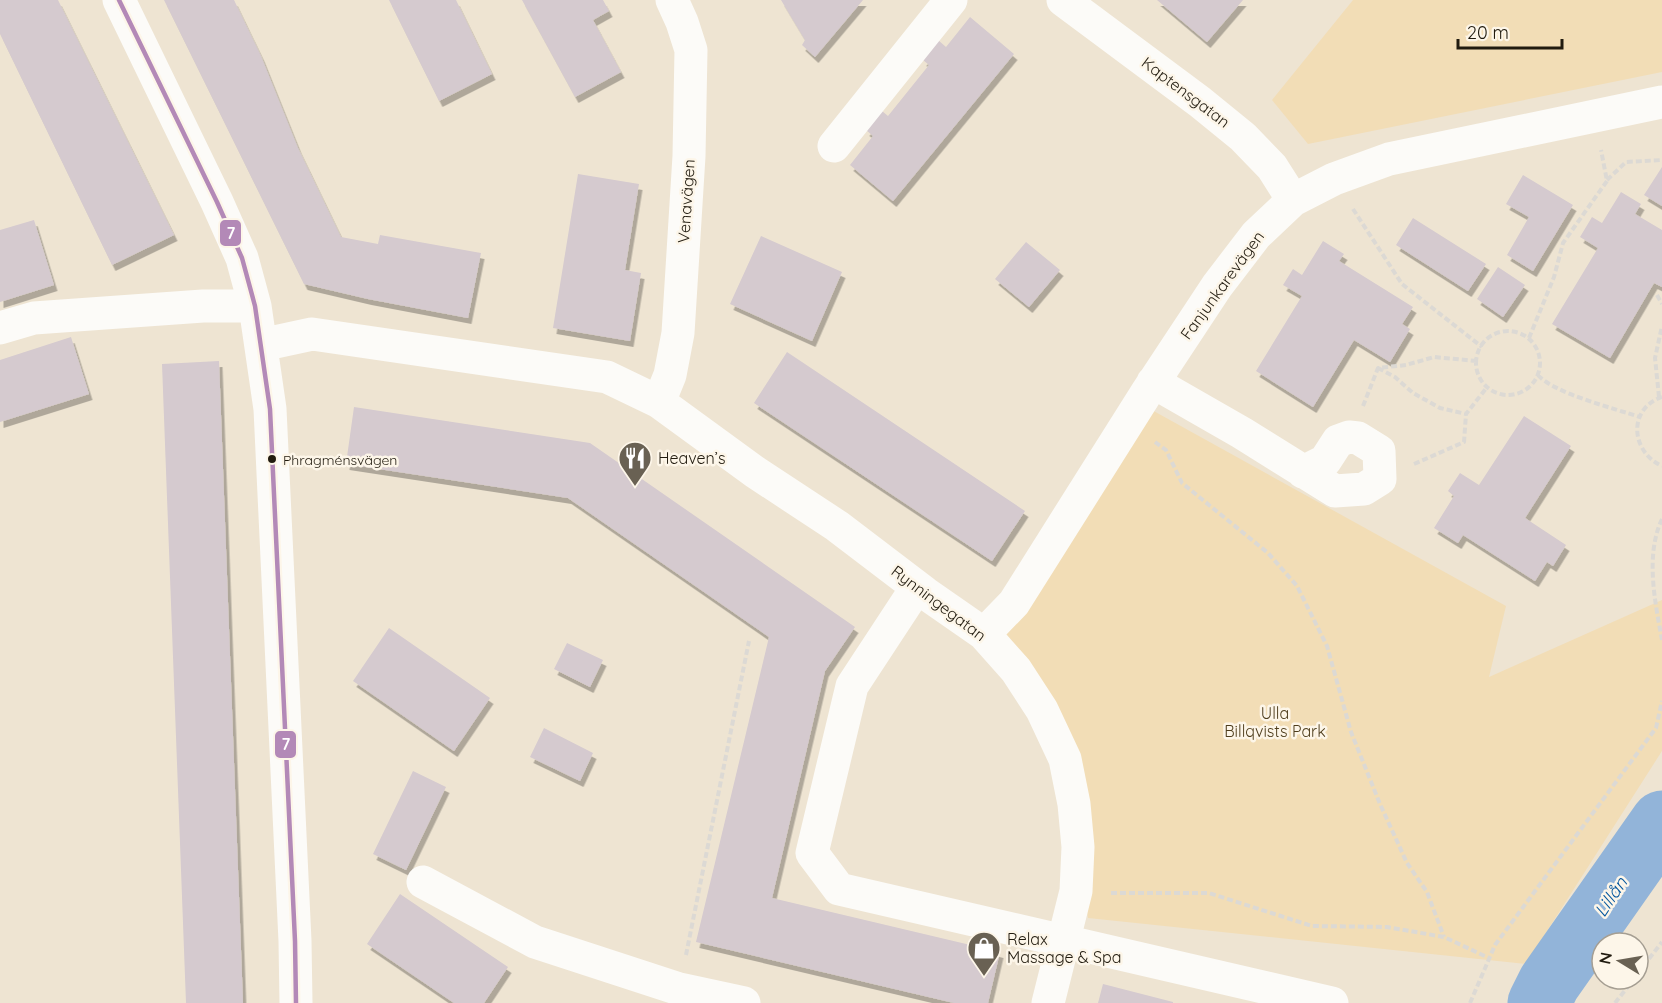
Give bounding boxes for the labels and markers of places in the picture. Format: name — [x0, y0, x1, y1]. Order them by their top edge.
restaurant icon: Heaven’s — [617, 440, 653, 487]
place label: Heaven’s — [658, 448, 725, 468]
place label: Phragménsvägen — [283, 451, 397, 469]
marker: Phragménsvägen — [266, 453, 278, 465]
place label: Relax Massage & Spa — [1007, 929, 1121, 967]
shop icon: Relax Massage & Spa — [966, 930, 1002, 977]

